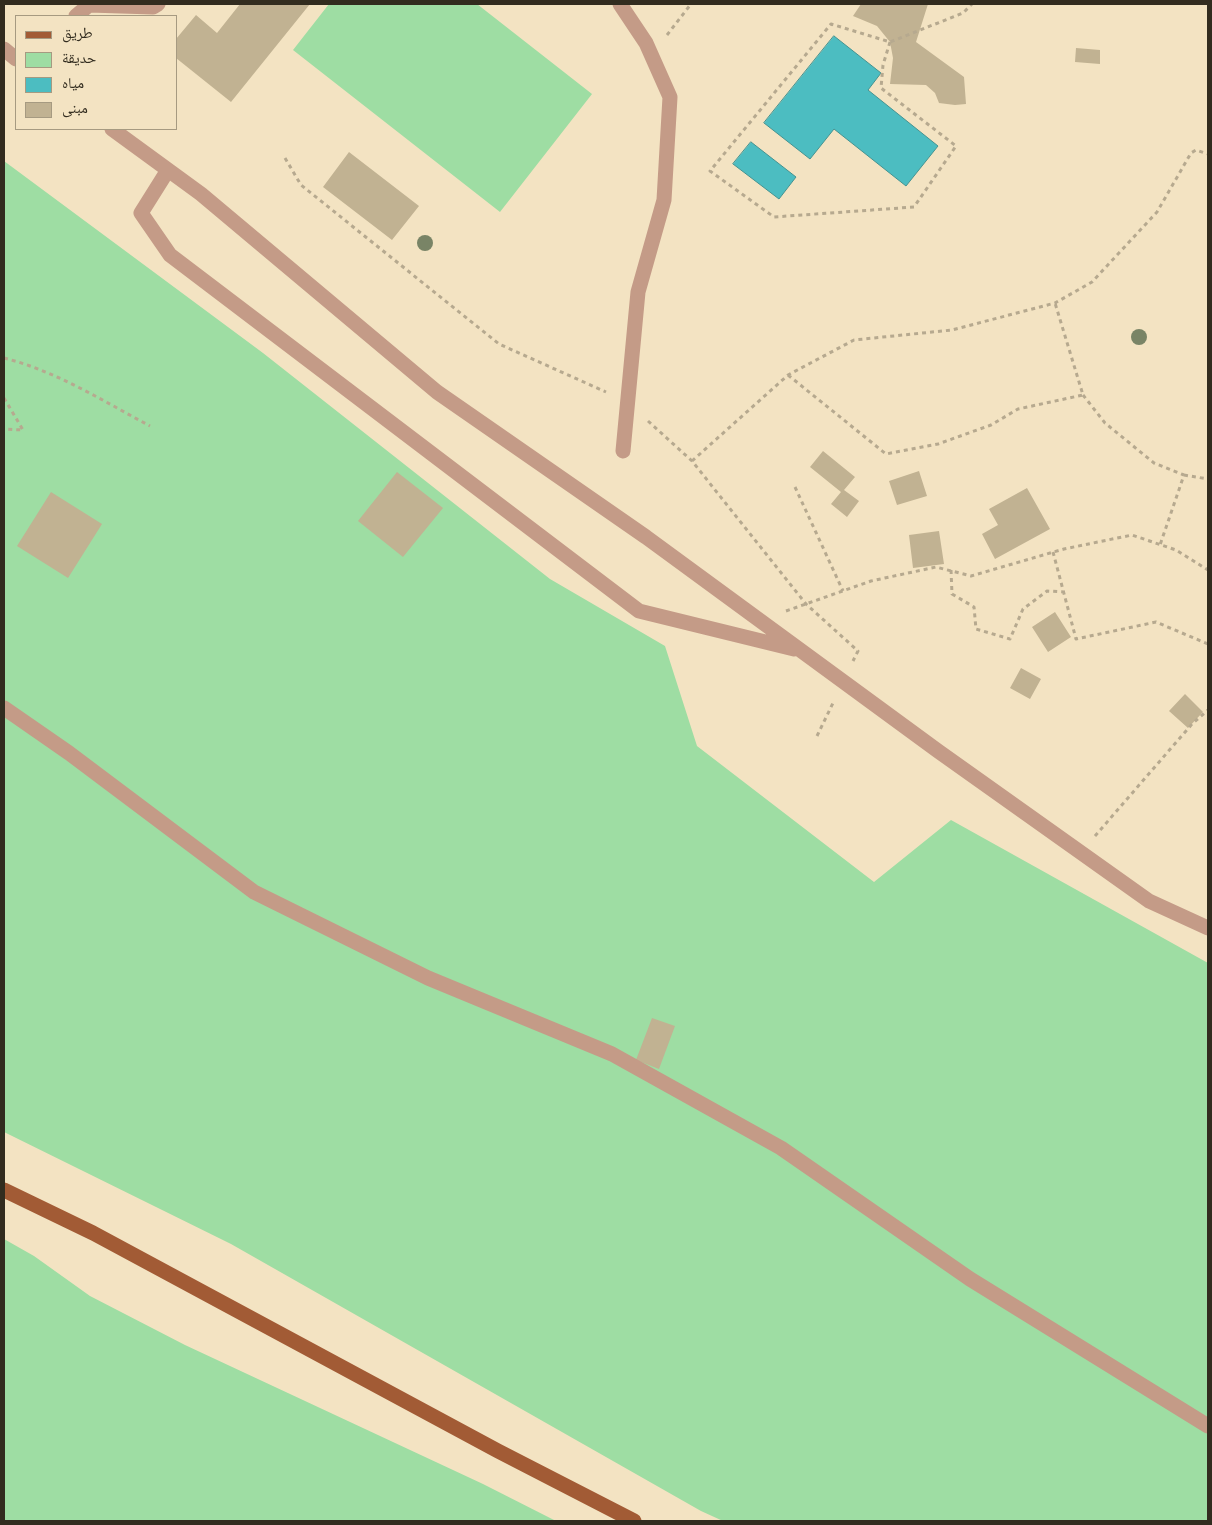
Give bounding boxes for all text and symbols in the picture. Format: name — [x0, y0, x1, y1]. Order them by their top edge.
legend — [15, 15, 178, 130]
text: طريق — [62, 23, 93, 42]
text: حديقة — [62, 48, 96, 67]
text: مياه — [62, 73, 84, 92]
text: مبنى — [62, 98, 88, 117]

